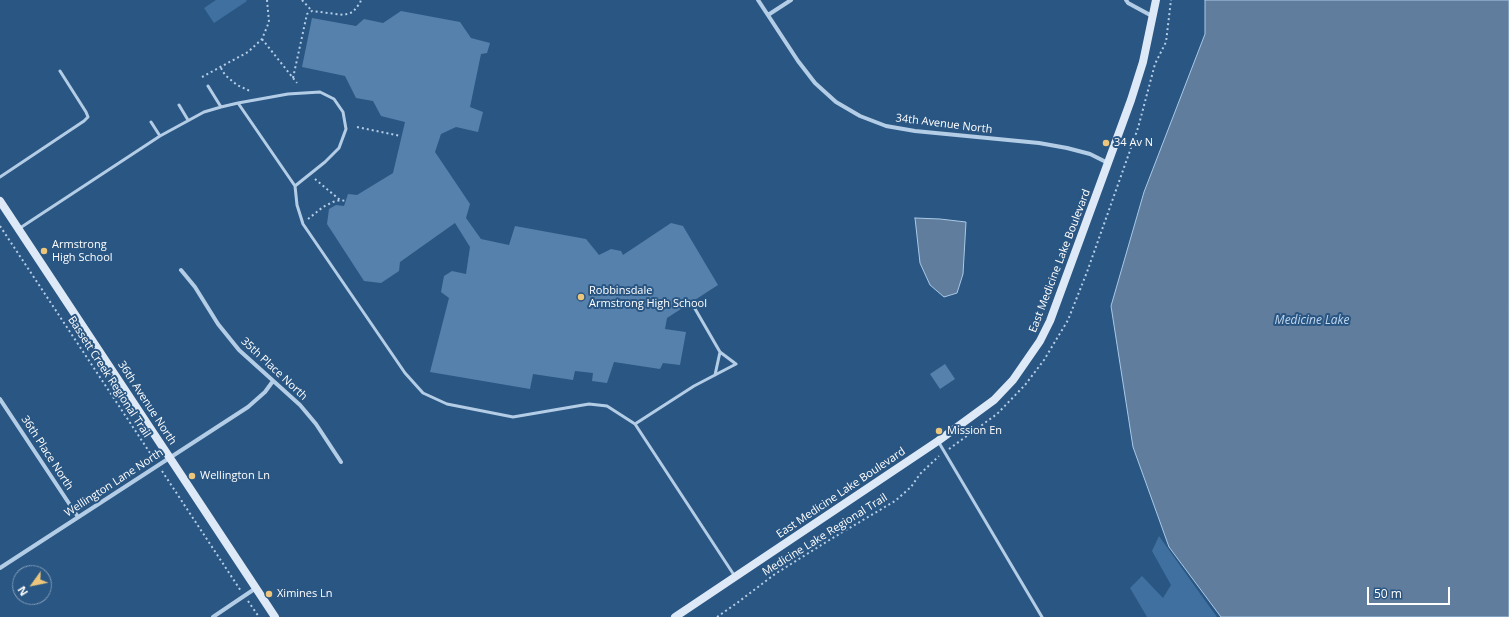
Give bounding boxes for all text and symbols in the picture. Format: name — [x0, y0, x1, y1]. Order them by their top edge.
street label: 34th Avenue North — [895, 112, 993, 136]
place label: 34 Av N — [1114, 136, 1153, 150]
marker: 34 Av N — [1101, 138, 1111, 148]
street label: East Medicine Lake Boulevard — [1027, 187, 1093, 335]
place label: Armstrong High School — [52, 238, 113, 264]
marker: Armstrong High School — [39, 246, 49, 256]
place label: Robbinsdale Armstrong High School — [589, 284, 707, 310]
marker: Robbinsdale Armstrong High School — [576, 292, 586, 302]
street label: Bassett Creek Regional Trail — [65, 314, 153, 440]
water label: Medicine Lake — [1275, 314, 1349, 328]
street label: 35th Place North — [238, 335, 310, 403]
street label: 36th Avenue North — [115, 359, 179, 447]
street label: 36th Place North — [18, 413, 76, 493]
place label: Mission En — [947, 424, 1002, 438]
marker: Mission En — [934, 426, 944, 436]
street label: East Medicine Lake Boulevard — [774, 445, 908, 541]
street label: Wellington Lane North — [62, 446, 166, 520]
place label: Wellington Ln — [200, 469, 270, 483]
marker: Wellington Ln — [187, 471, 197, 481]
street label: Medicine Lake Regional Trail — [760, 491, 890, 579]
north arrow — [12, 565, 52, 605]
scale bar — [1369, 579, 1452, 605]
text: N — [14, 583, 31, 599]
text: 50 m — [1374, 585, 1402, 602]
place label: Ximines Ln — [277, 587, 333, 601]
marker: Ximines Ln — [264, 589, 274, 599]

